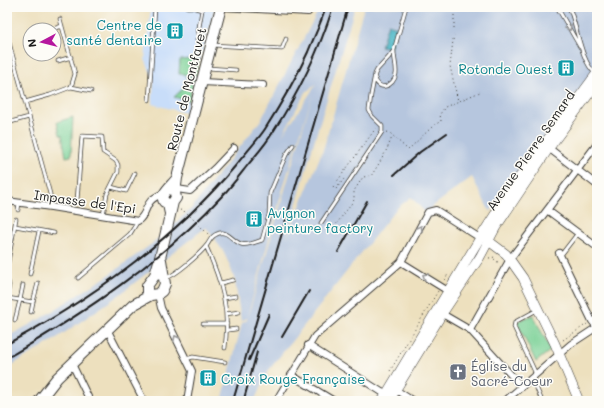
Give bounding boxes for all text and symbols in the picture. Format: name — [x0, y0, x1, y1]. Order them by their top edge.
place label: Centre de santé dentaire — [67, 16, 162, 48]
building icon: Centre de santé dentaire — [165, 21, 185, 41]
north arrow — [22, 22, 62, 62]
one-way arrow — [565, 24, 572, 31]
street label: Route de Montfavet — [162, 25, 210, 152]
text: N — [24, 38, 40, 48]
building icon: Rotonde Ouest — [556, 58, 576, 78]
place label: Rotonde Ouest — [458, 60, 553, 77]
street label: Avenue Pierre Semard — [482, 87, 578, 213]
street label: Impasse de l'Epi — [33, 185, 137, 217]
place label: Avignon peinture factory — [267, 204, 374, 236]
building icon: Avignon peinture factory — [244, 209, 264, 229]
one-way arrow — [415, 224, 422, 232]
one-way arrow — [422, 274, 429, 281]
one-way arrow — [173, 335, 181, 342]
place label: Église du Sacré-Coeur — [471, 357, 553, 389]
church icon: Église du Sacré-Coeur — [448, 362, 468, 382]
building icon: Croix Rouge Française — [198, 368, 218, 388]
place label: Croix Rouge Française — [221, 370, 365, 387]

